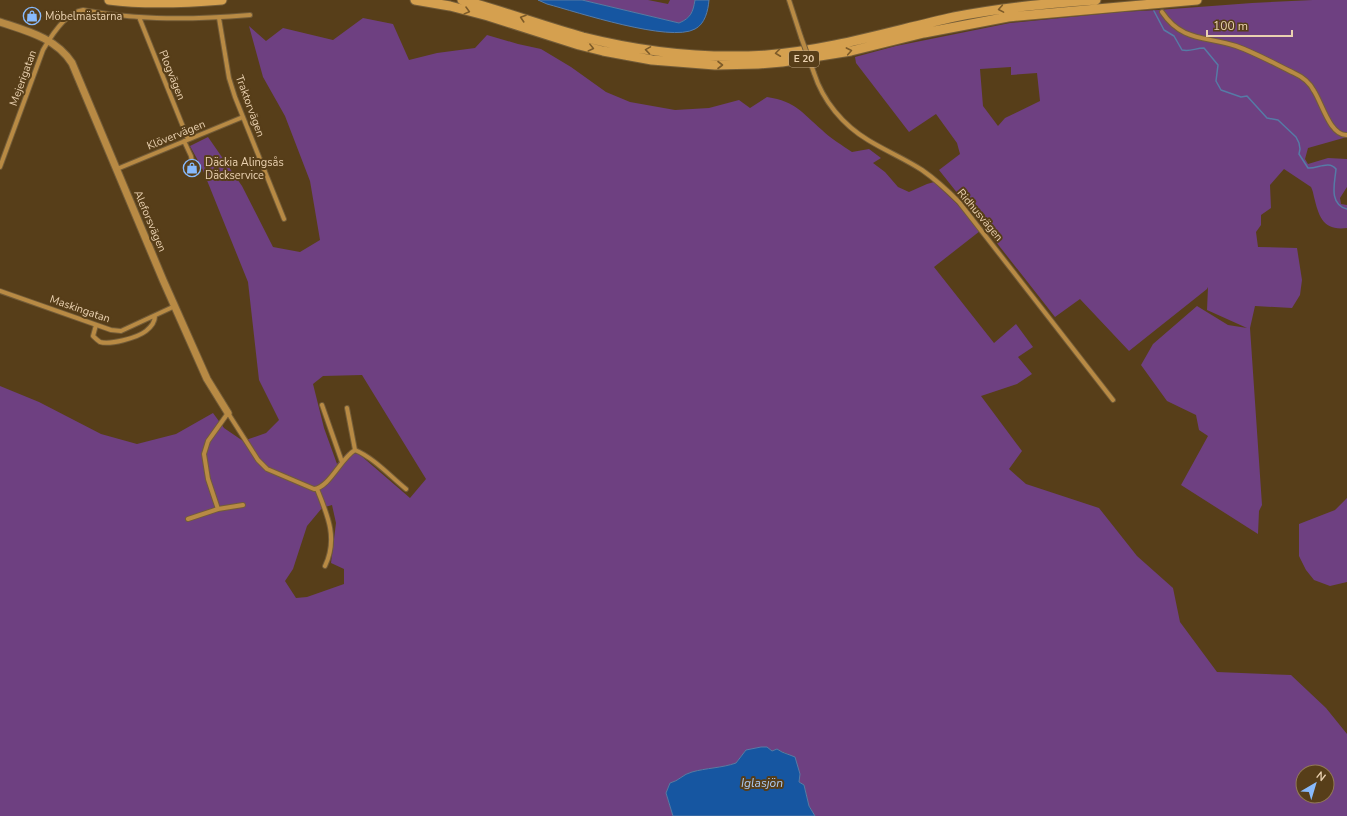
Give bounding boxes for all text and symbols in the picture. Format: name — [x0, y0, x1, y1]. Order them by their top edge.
one-way arrow — [998, 4, 1005, 13]
shop icon: Möbelmästarna — [22, 6, 42, 26]
one-way arrow — [463, 6, 470, 15]
place label: Möbelmästarna — [45, 9, 122, 24]
scale bar — [1207, 12, 1292, 38]
one-way arrow — [519, 14, 526, 23]
text: 100 m — [1213, 18, 1248, 34]
one-way arrow — [587, 43, 594, 52]
one-way arrow — [645, 46, 651, 55]
street label: Mejerigatan — [6, 48, 40, 108]
street label: Plogvägen — [155, 48, 189, 102]
one-way arrow — [775, 48, 781, 57]
one-way arrow — [846, 48, 852, 56]
road number: E 20 — [789, 51, 819, 67]
one-way arrow — [717, 61, 723, 69]
street label: Traktorvägen — [232, 73, 268, 139]
street label: Klövervägen — [145, 116, 207, 154]
place label: Däckia Alingsås Däckservice — [205, 155, 284, 183]
shop icon: Däckia Alingsås Däckservice — [182, 158, 202, 178]
street label: Ridhusvägen — [954, 186, 1006, 244]
street label: Aleforsvägen — [130, 188, 170, 254]
street label: Maskingatan — [48, 292, 112, 326]
north arrow — [1295, 764, 1335, 804]
text: N — [1313, 768, 1329, 785]
water label: Iglasjön — [741, 775, 783, 791]

